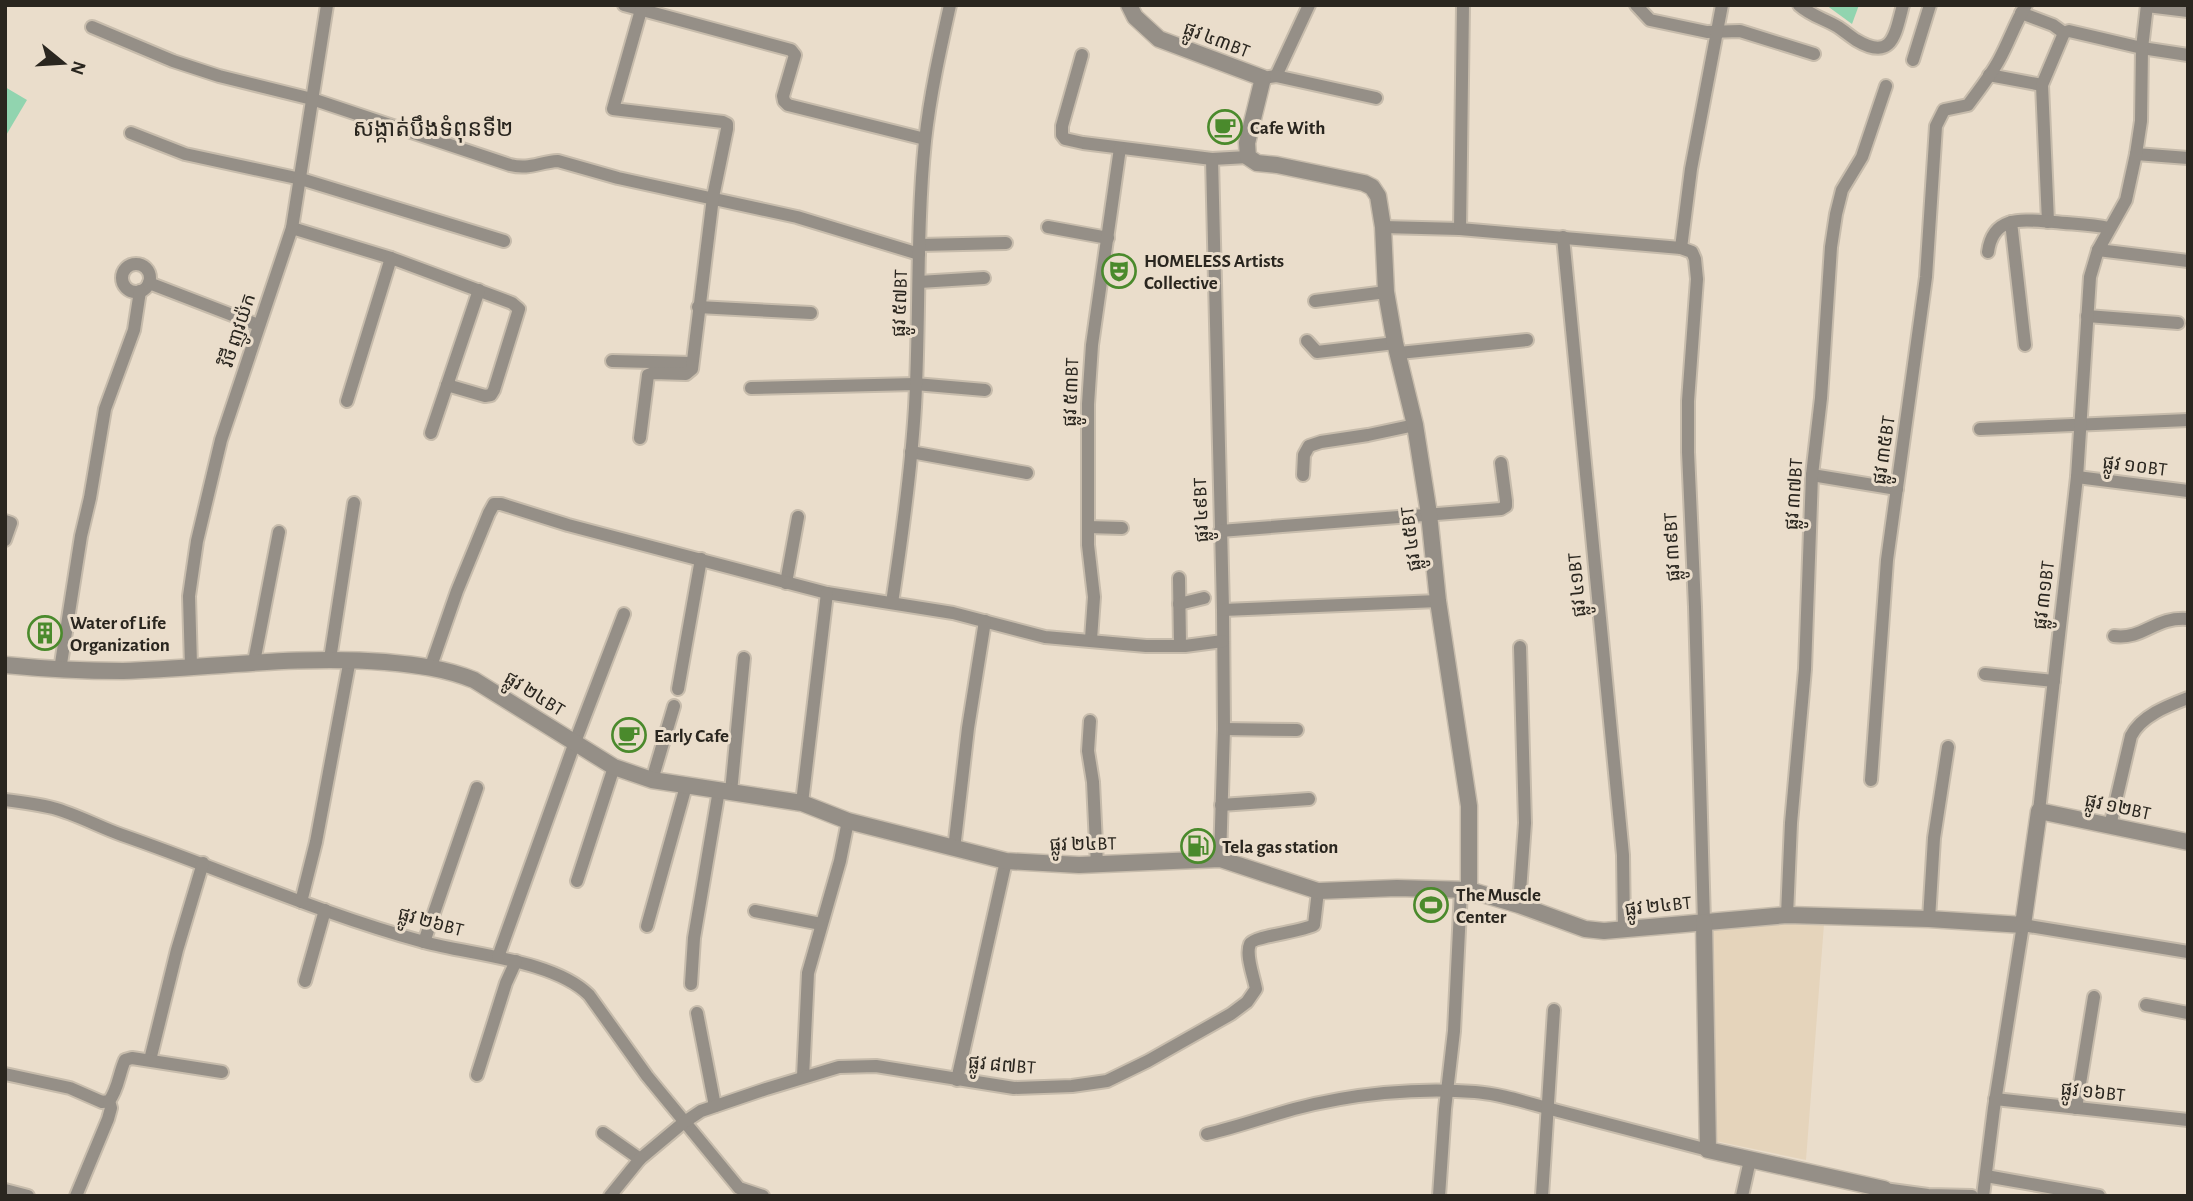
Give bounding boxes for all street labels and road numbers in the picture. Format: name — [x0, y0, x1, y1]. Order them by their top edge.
street label: ផ្លូវ ៤៣BT — [1178, 19, 1252, 68]
street label: ផ្លូវ ៥៧BT — [890, 269, 918, 338]
street label: វិថី ញូវយ៉ក — [215, 291, 265, 372]
street label: ផ្លូវ ៥៣BT — [1061, 357, 1089, 427]
street label: ផ្លូវ ៣៥BT — [1870, 415, 1905, 487]
street label: ផ្លូវ ១០BT — [2101, 453, 2168, 486]
street label: ផ្លូវ ៣៧BT — [1783, 457, 1813, 531]
street label: ផ្លូវ ៤៩BT — [1191, 477, 1219, 543]
street label: ផ្លូវ ៤៥BT — [1398, 505, 1431, 572]
street label: ផ្លូវ ៣៩BT — [1661, 511, 1690, 582]
street label: ផ្លូវ ៤១BT — [1565, 551, 1596, 618]
street label: ផ្លូវ ៣១BT — [2031, 560, 2065, 632]
street label: ផ្លូវ ២៤BT — [497, 668, 568, 726]
street label: ផ្លូវ ១២BT — [2081, 791, 2153, 830]
street label: ផ្លូវ ២៤BT — [1049, 834, 1117, 861]
street label: ផ្លូវ ២៤BT — [1624, 894, 1693, 926]
street label: ផ្លូវ ២៦BT — [394, 905, 466, 947]
street label: ផ្លូវ ៨៧BT — [967, 1053, 1036, 1085]
street label: ផ្លូវ ១៦BT — [2059, 1080, 2126, 1112]

